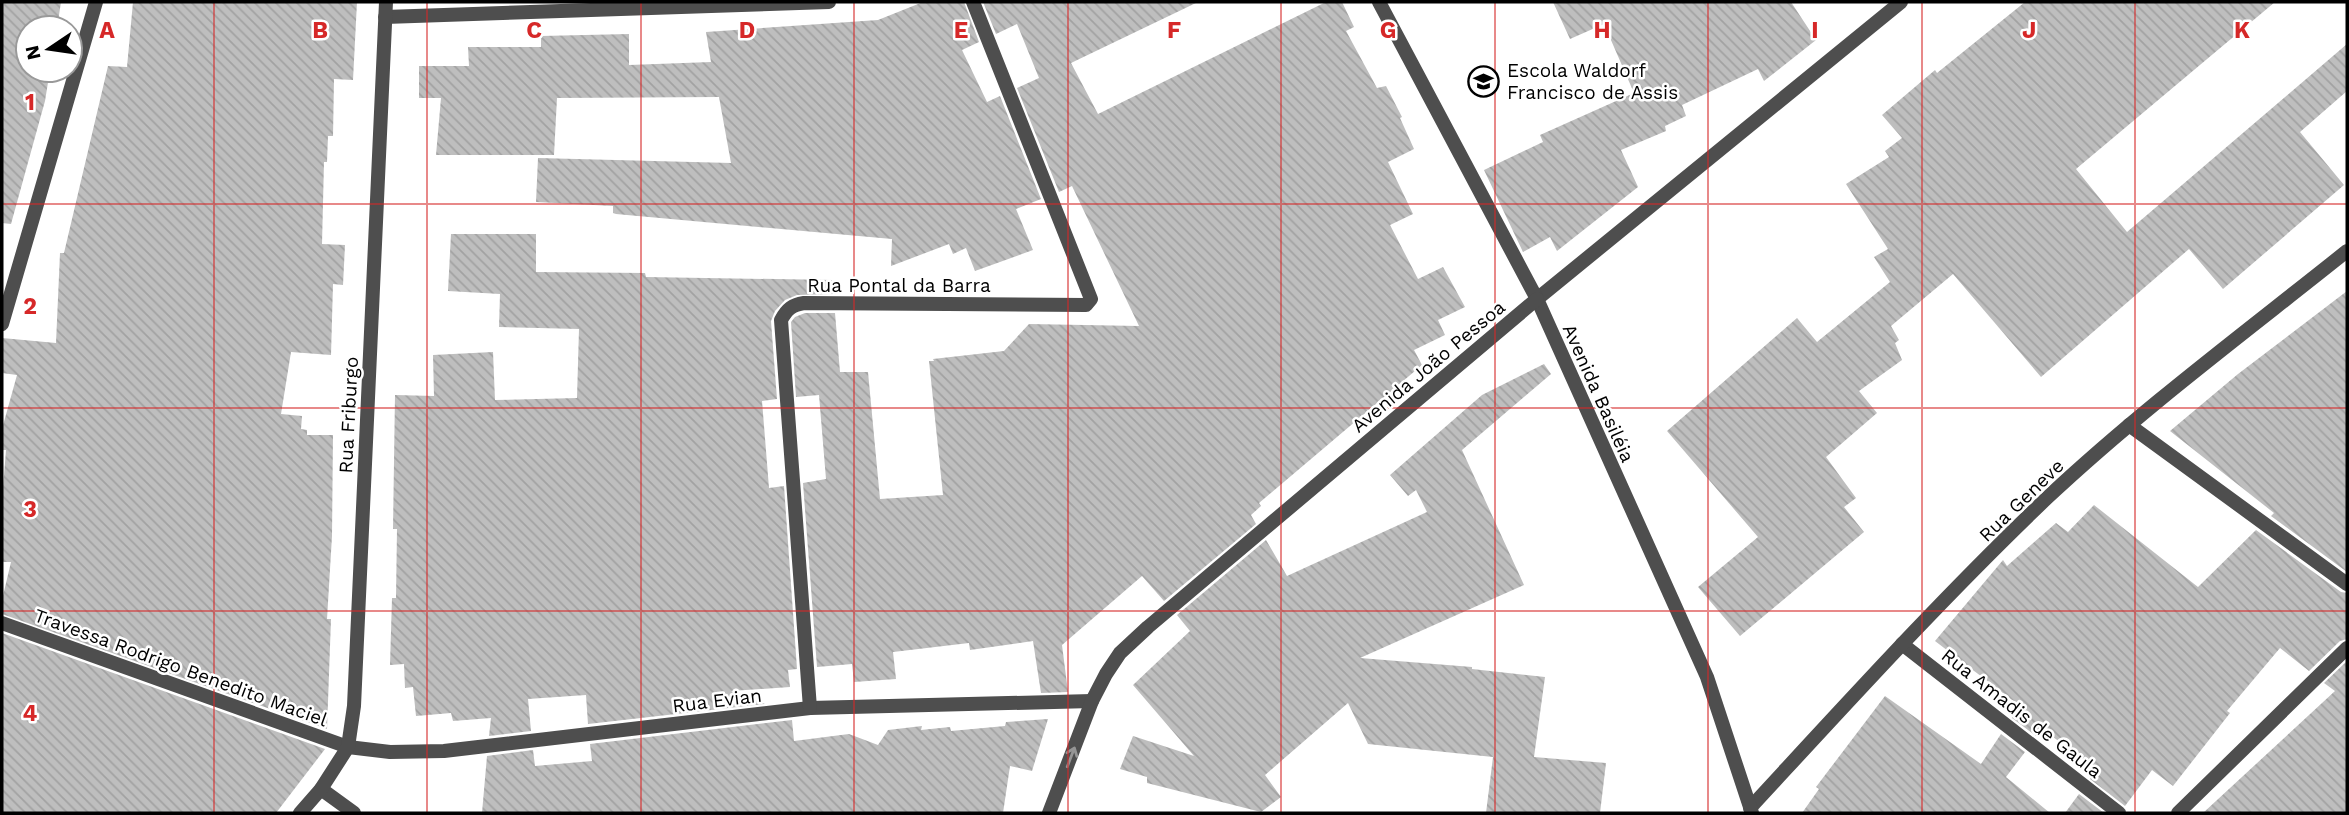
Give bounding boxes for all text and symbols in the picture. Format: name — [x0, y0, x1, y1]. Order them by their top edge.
north arrow — [14, 14, 84, 84]
text: A — [99, 17, 115, 44]
text: B — [312, 17, 328, 44]
text: C — [526, 17, 542, 44]
text: D — [739, 17, 755, 44]
text: E — [954, 17, 968, 44]
text: F — [1167, 17, 1181, 44]
text: G — [1380, 17, 1396, 44]
text: H — [1593, 17, 1611, 44]
text: I — [1811, 17, 1819, 44]
text: J — [2022, 17, 2036, 44]
text: K — [2234, 17, 2250, 44]
text: N — [20, 43, 46, 62]
place label: Escola Waldorf Francisco de Assis — [1507, 59, 1678, 104]
school or university icon: Escola Waldorf Francisco de Assis — [1467, 64, 1501, 98]
text: 1 — [25, 89, 35, 116]
street label: Rua Pontal da Barra — [807, 274, 991, 297]
text: 2 — [23, 293, 37, 320]
street label: Avenida João Pessoa — [1347, 295, 1510, 437]
street label: Avenida Basiléia — [1558, 320, 1639, 466]
street label: Rua Friburgo — [334, 356, 363, 474]
street label: Rua Geneve — [1974, 454, 2069, 546]
text: 3 — [23, 496, 37, 523]
street label: Travessa Rodrigo Benedito Maciel — [31, 604, 331, 731]
street label: Rua Amadis de Gaula — [1937, 644, 2107, 783]
street label: Rua Evian — [671, 684, 763, 717]
text: 4 — [23, 700, 38, 727]
one-way arrow — [1065, 747, 1078, 769]

